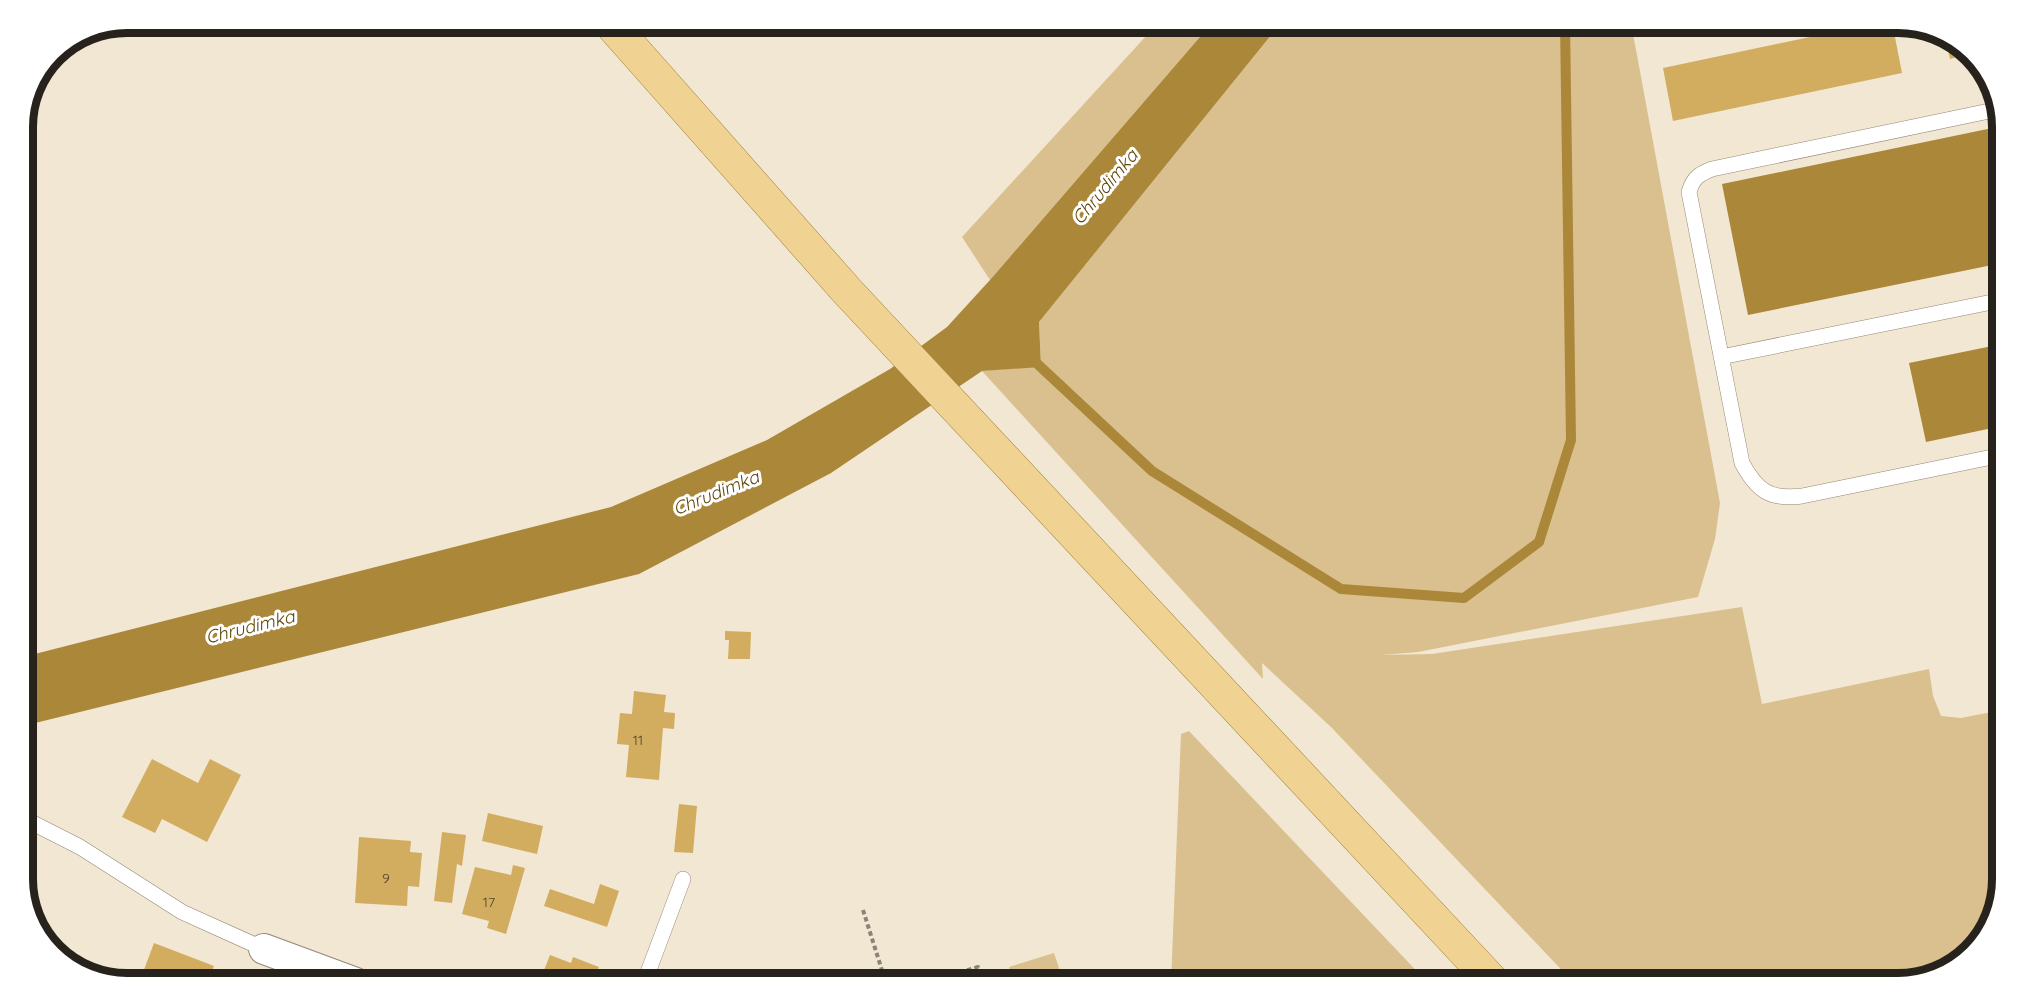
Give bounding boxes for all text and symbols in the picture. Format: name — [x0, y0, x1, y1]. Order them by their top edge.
water label: Chrudimka — [1067, 144, 1143, 229]
water label: Chrudimka — [669, 464, 763, 520]
water label: Chrudimka — [203, 604, 298, 649]
house number: 11 — [633, 731, 643, 749]
house number: 9 — [382, 869, 390, 887]
house number: 17 — [483, 893, 495, 911]

